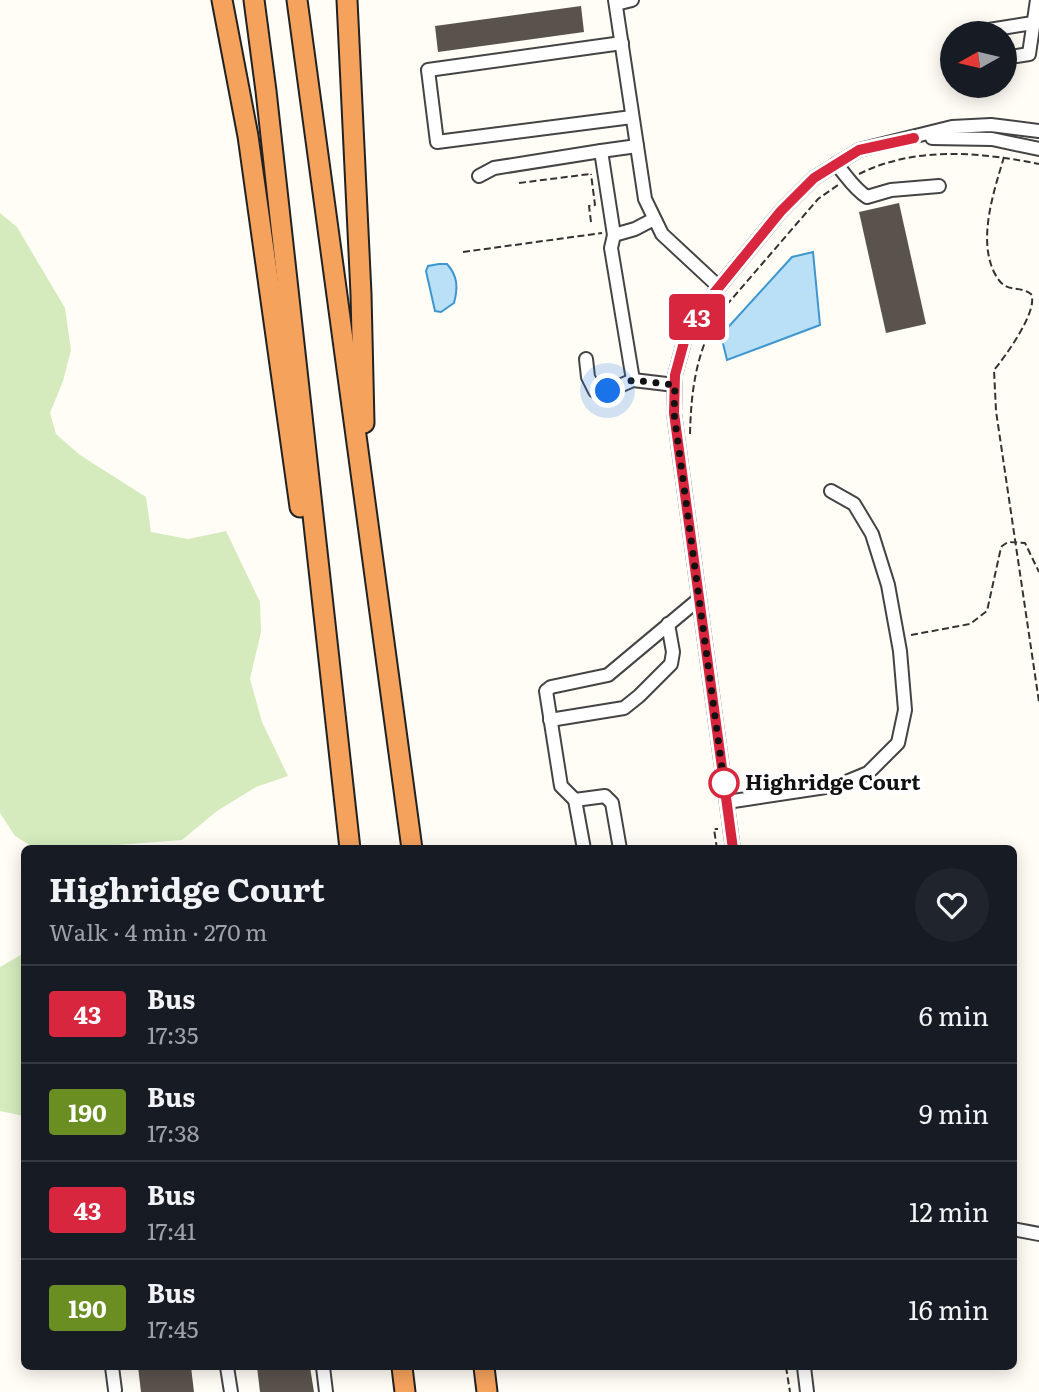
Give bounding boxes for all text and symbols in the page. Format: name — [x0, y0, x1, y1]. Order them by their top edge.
north arrow — [940, 21, 1017, 98]
map controls — [940, 21, 1017, 98]
line badge: 43 — [666, 294, 728, 340]
text: 43 — [683, 299, 711, 334]
your location — [590, 373, 625, 408]
place label: Highridge Court — [745, 765, 921, 796]
marker: Highridge Court — [709, 768, 739, 798]
text: Highridge Court — [49, 863, 325, 912]
button: heart — [915, 868, 989, 942]
text: Walk · 4 min · 270 m — [49, 914, 267, 948]
text: Bus — [147, 978, 195, 1017]
text: 6 min — [919, 995, 989, 1034]
text: 43 — [74, 996, 101, 1031]
text: 17:35 — [147, 1017, 198, 1051]
text: Bus — [147, 1076, 195, 1115]
text: 9 min — [919, 1093, 989, 1132]
text: 190 — [68, 1094, 107, 1129]
text: 17:38 — [147, 1115, 199, 1149]
text: Bus — [147, 1174, 195, 1213]
text: 12 min — [909, 1191, 989, 1230]
text: 43 — [74, 1192, 101, 1227]
text: 17:41 — [147, 1213, 196, 1247]
text: Bus — [147, 1272, 195, 1311]
text: 16 min — [908, 1289, 989, 1328]
text: 190 — [68, 1290, 107, 1325]
text: 17:45 — [147, 1311, 198, 1345]

